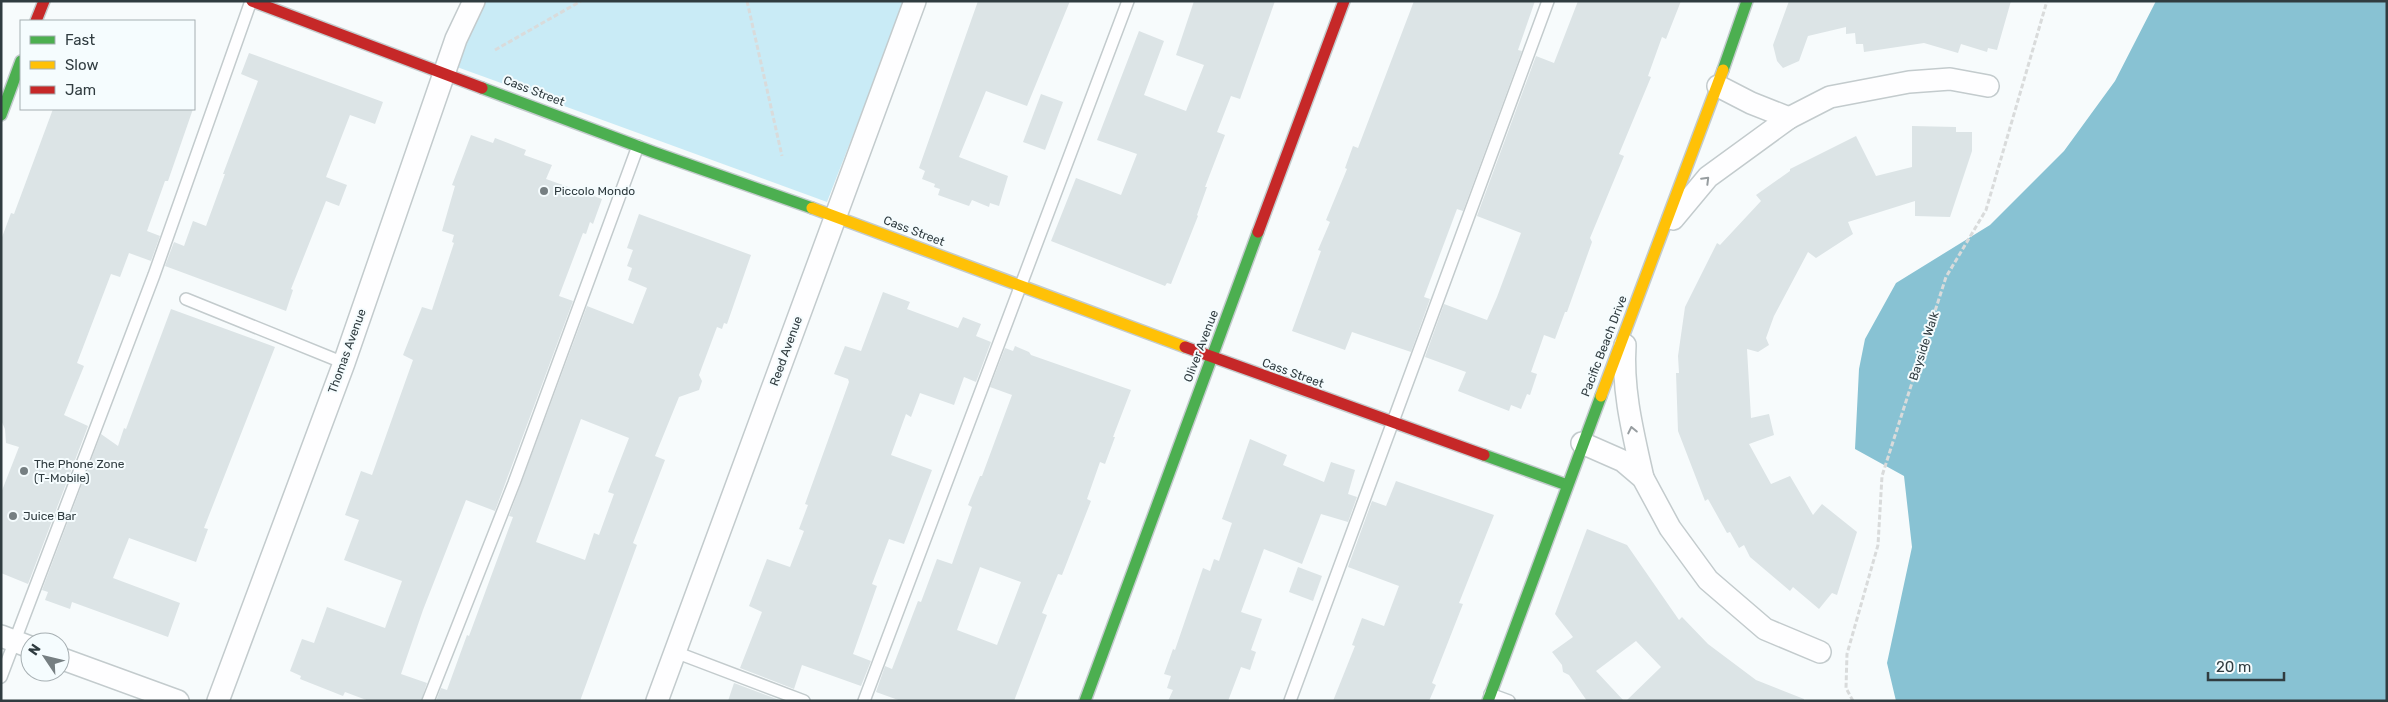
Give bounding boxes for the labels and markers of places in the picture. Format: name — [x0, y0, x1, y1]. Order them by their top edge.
place label: Piccolo Mondo — [554, 184, 635, 198]
marker: Piccolo Mondo — [538, 185, 550, 197]
place label: The Phone Zone (T-Mobile) — [34, 457, 125, 485]
marker: The Phone Zone (T-Mobile) — [18, 465, 30, 477]
place label: Juice Bar — [23, 509, 77, 523]
marker: Juice Bar — [7, 510, 19, 522]

